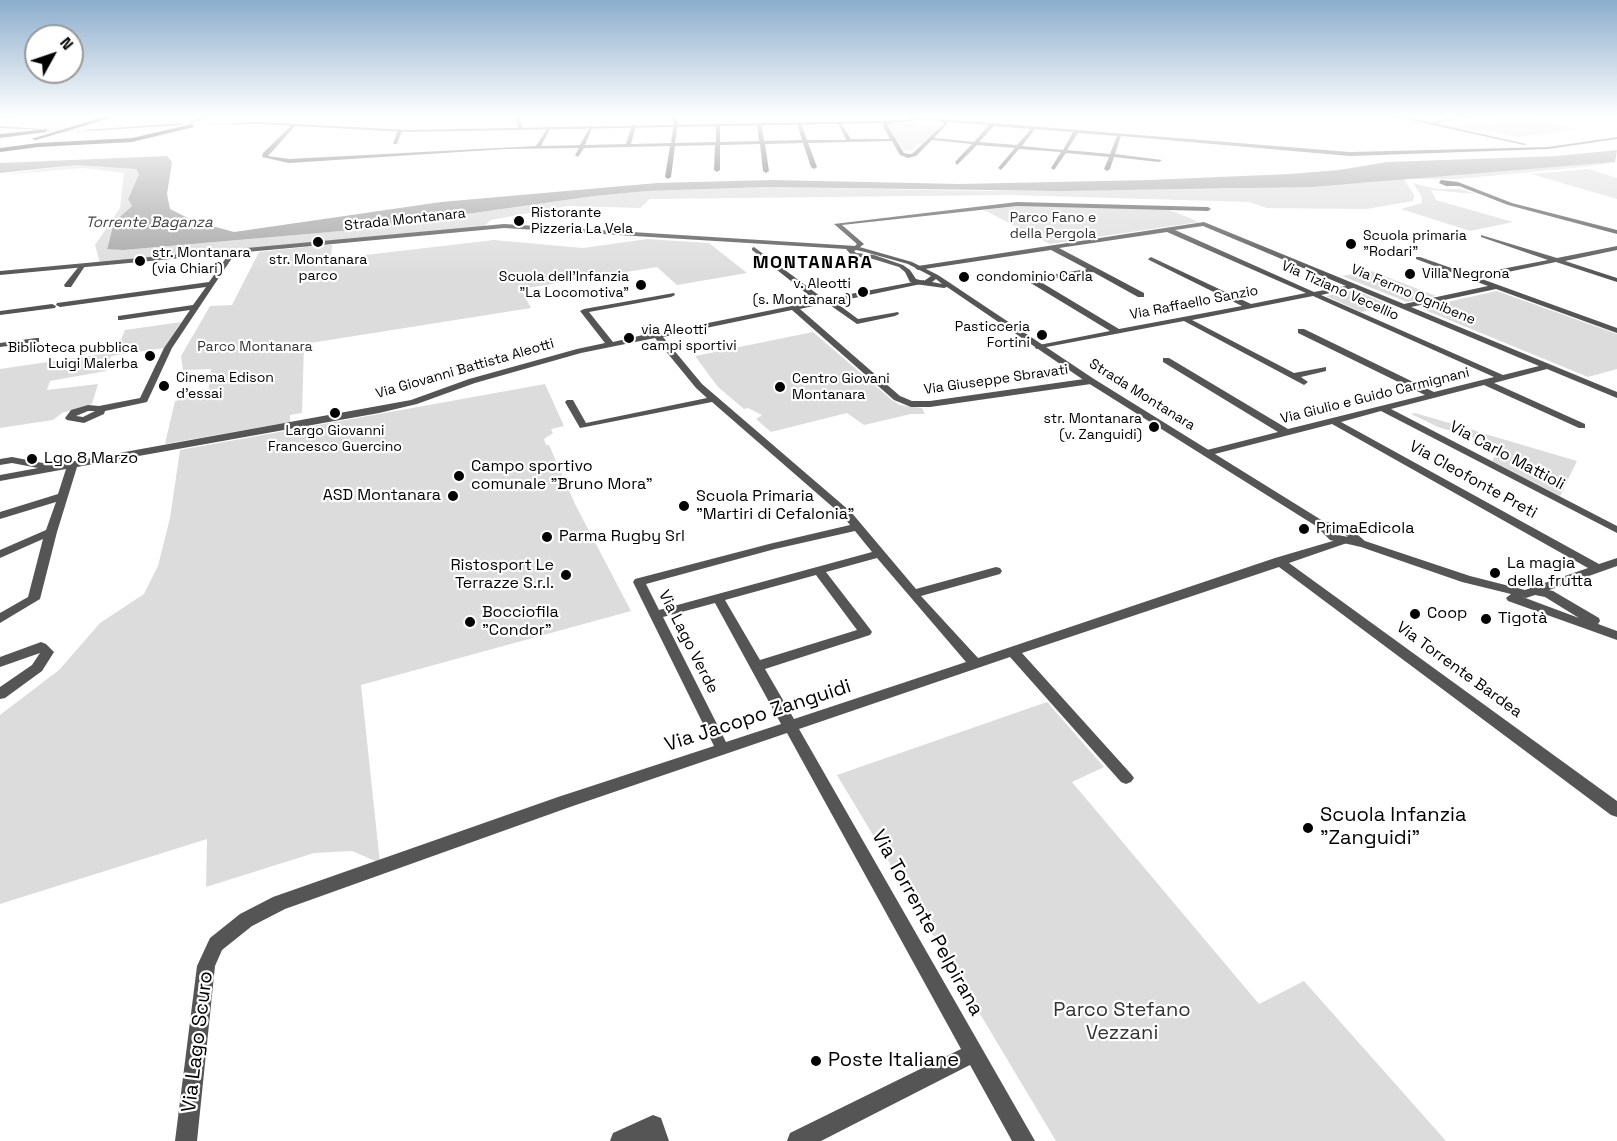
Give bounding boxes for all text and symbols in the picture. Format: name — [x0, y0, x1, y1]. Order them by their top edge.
north arrow — [24, 24, 84, 84]
text: N — [55, 33, 78, 54]
street label: Strada Montanara — [344, 205, 466, 235]
place label: Ristorante Pizzeria La Vela — [531, 205, 633, 238]
park label: Parco Fano e della Pergola — [1010, 210, 1096, 243]
water label: Torrente Baganza — [85, 214, 213, 232]
marker: Ristorante Pizzeria La Vela — [512, 214, 526, 228]
place label: Scuola primaria "Rodari" — [1363, 228, 1467, 260]
marker: str. Montanara parco — [311, 235, 325, 249]
marker: Scuola primaria "Rodari" — [1344, 237, 1358, 251]
place label: str. Montanara (via Chiari) — [152, 245, 251, 278]
place label: str. Montanara parco — [269, 252, 367, 284]
district label: MONTANARA — [753, 252, 873, 274]
marker: str. Montanara (via Chiari) — [133, 254, 147, 268]
street label: Via Tiziano Vecellio — [1279, 258, 1401, 324]
street label: Via Fermo Ognibene — [1348, 261, 1478, 329]
place label: Villa Negrona — [1422, 266, 1509, 282]
marker: Villa Negrona — [1403, 267, 1417, 281]
place label: Scuola dell'Infanzia "La Locomotiva" — [499, 269, 629, 302]
place label: condominio Carla — [976, 269, 1093, 285]
marker: condominio Carla — [957, 270, 971, 284]
place label: v. Aleotti (s. Montanara) — [753, 276, 851, 308]
marker: Scuola dell'Infanzia "La Locomotiva" — [634, 278, 648, 292]
street label: Via Raffaello Sanzio — [1128, 282, 1260, 324]
marker: v. Aleotti (s. Montanara) — [856, 285, 870, 299]
place label: Pasticceria Fortini — [955, 319, 1030, 352]
place label: via Aleotti campi sportivi — [641, 322, 737, 354]
marker: Pasticceria Fortini — [1035, 328, 1049, 342]
marker: via Aleotti campi sportivi — [622, 331, 636, 345]
street label: Via Giovanni Battista Aleotti — [374, 335, 556, 403]
park label: Parco Montanara — [197, 339, 313, 355]
place label: Biblioteca pubblica Luigi Malerba — [8, 340, 138, 372]
marker: Biblioteca pubblica Luigi Malerba — [143, 349, 157, 363]
street label: Strada Montanara — [1086, 356, 1198, 434]
street label: Via Giuseppe Sbravati — [923, 362, 1069, 398]
street label: Via Giulio e Guido Carmignani — [1279, 364, 1471, 428]
place label: Cinema Edison d'essai — [176, 370, 274, 402]
place label: Centro Giovani Montanara — [792, 371, 890, 404]
marker: Cinema Edison d'essai — [157, 379, 171, 393]
marker: Centro Giovani Montanara — [773, 380, 787, 394]
marker: Largo Giovanni Francesco Guercino — [328, 406, 342, 420]
place label: str. Montanara (v. Zanguidi) — [1043, 411, 1142, 443]
street label: Via Carlo Mattioli — [1446, 418, 1568, 494]
marker: str. Montanara (v. Zanguidi) — [1147, 420, 1161, 434]
place label: Largo Giovanni Francesco Guercino — [268, 423, 402, 455]
street label: Via Cleofonte Preti — [1406, 437, 1540, 523]
place label: Lgo 8 Marzo — [44, 449, 138, 469]
marker: Lgo 8 Marzo — [25, 452, 39, 466]
place label: Campo sportivo comunale "Bruno Mora" — [471, 457, 652, 495]
marker: Campo sportivo comunale "Bruno Mora" — [452, 469, 466, 483]
place label: ASD Montanara — [323, 486, 441, 506]
place label: Scuola Primaria "Martiri di Cefalonia" — [696, 487, 854, 525]
marker: ASD Montanara — [446, 489, 460, 503]
marker: Scuola Primaria "Martiri di Cefalonia" — [677, 499, 691, 513]
place label: PrimaEdicola — [1316, 519, 1414, 539]
marker: PrimaEdicola — [1297, 522, 1311, 536]
place label: Parma Rugby Srl — [559, 527, 685, 547]
marker: Parma Rugby Srl — [540, 530, 554, 544]
place label: La magia della frutta — [1507, 554, 1593, 592]
place label: Ristosport Le Terrazze S.r.l. — [450, 556, 554, 594]
marker: La magia della frutta — [1488, 566, 1502, 580]
marker: Ristosport Le Terrazze S.r.l. — [559, 568, 573, 582]
street label: Via Lago Verde — [654, 587, 722, 697]
place label: Bocciofila "Condor" — [482, 603, 559, 641]
place label: Coop — [1427, 604, 1467, 624]
marker: Coop — [1408, 607, 1422, 621]
place label: Tigotà — [1498, 609, 1548, 629]
marker: Tigotà — [1479, 612, 1493, 626]
marker: Bocciofila "Condor" — [463, 615, 477, 629]
street label: Via Torrente Bardea — [1392, 618, 1526, 722]
street label: Via Jacopo Zanguidi — [662, 675, 854, 757]
place label: Scuola Infanzia "Zanguidi" — [1320, 804, 1466, 851]
marker: Scuola Infanzia "Zanguidi" — [1301, 821, 1315, 835]
street label: Via Torrente Pelpirana — [866, 826, 988, 1020]
street label: Via Lago Scuro — [177, 970, 219, 1114]
park label: Parco Stefano Vezzani — [1053, 999, 1191, 1046]
place label: Poste Italiane — [828, 1049, 959, 1073]
marker: Poste Italiane — [809, 1054, 823, 1068]

